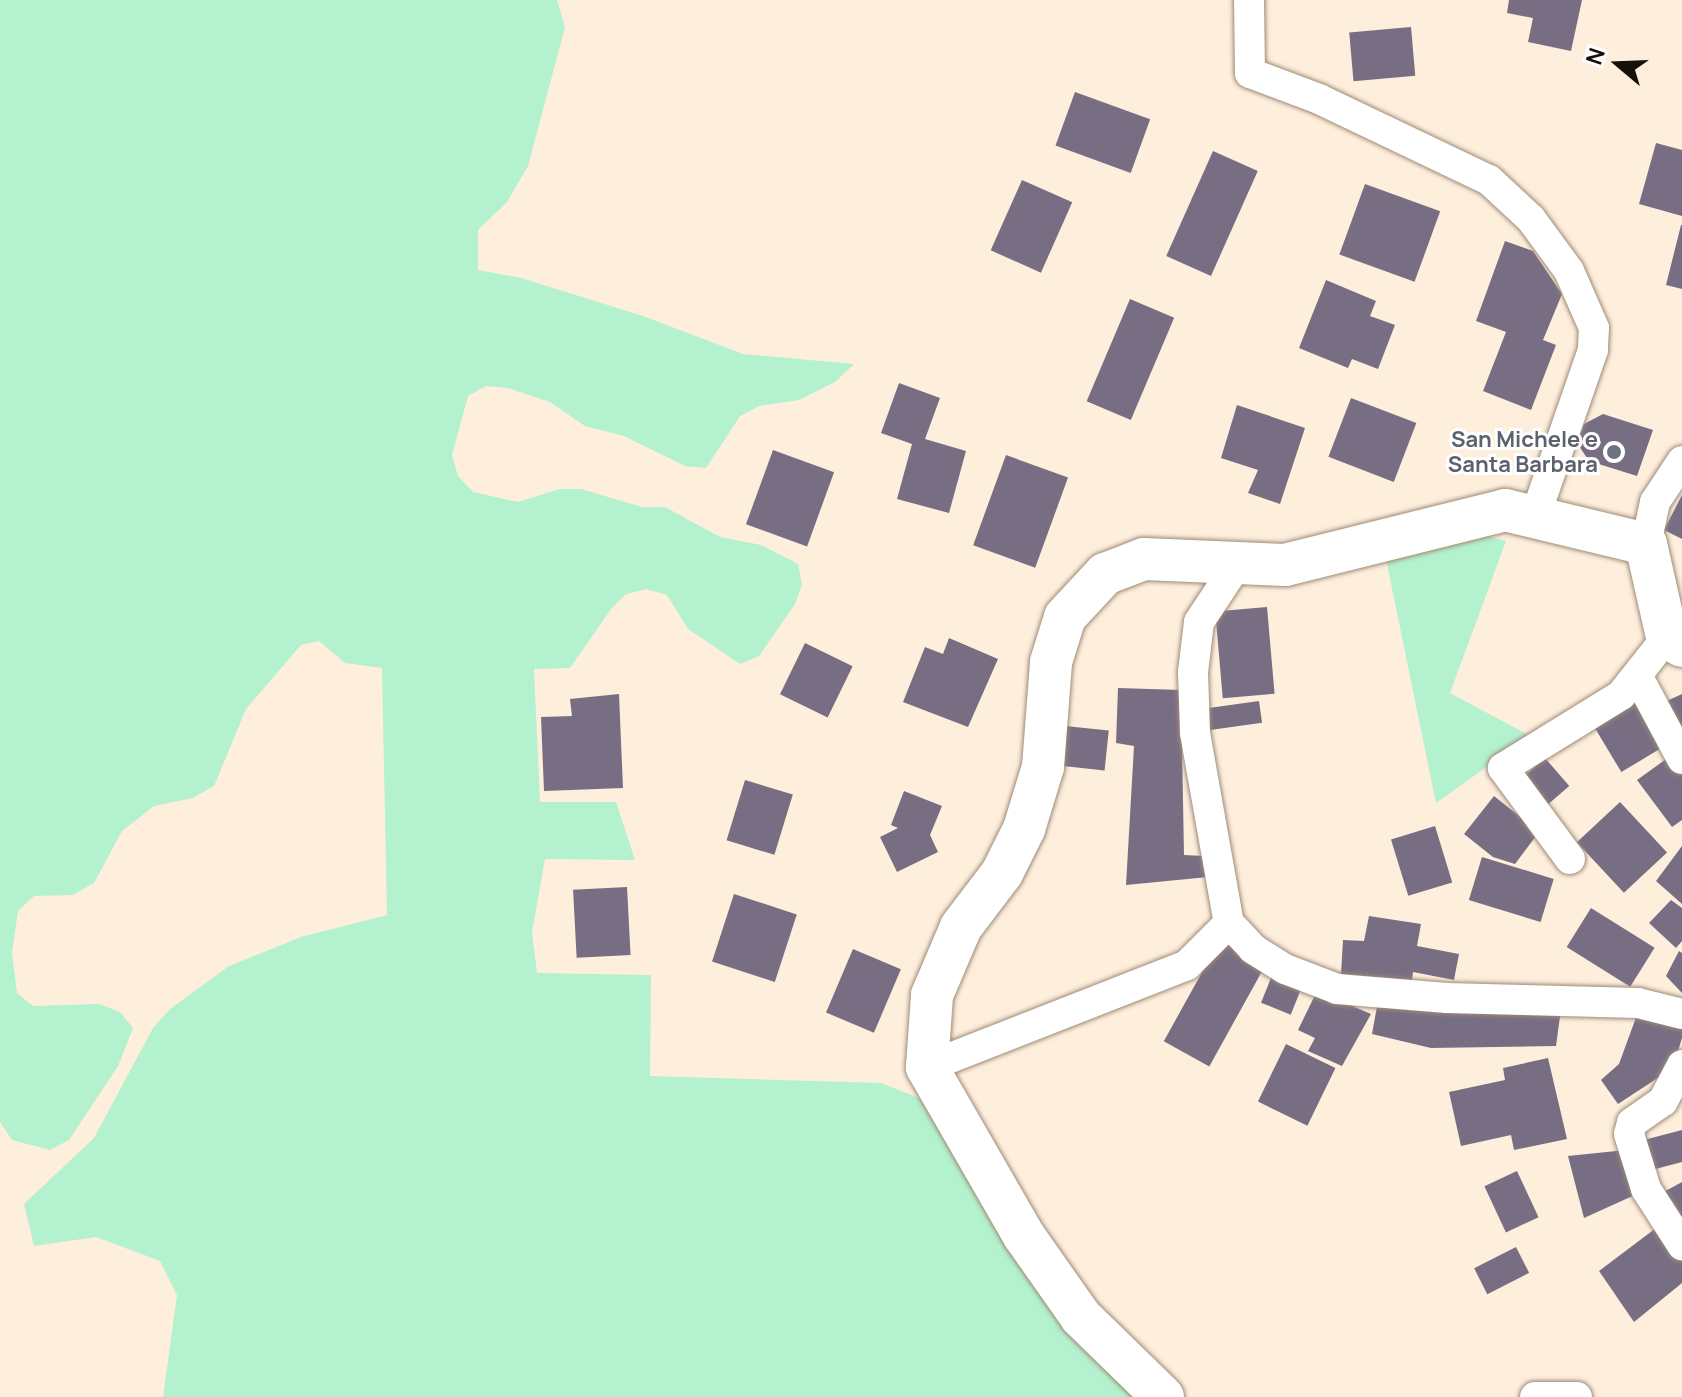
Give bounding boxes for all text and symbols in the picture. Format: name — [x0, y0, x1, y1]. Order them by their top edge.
north arrow — [1578, 24, 1658, 104]
text: N — [1579, 44, 1612, 69]
place label: San Michele e Santa Barbara — [1448, 426, 1598, 478]
marker: San Michele e Santa Barbara — [1605, 443, 1623, 461]

